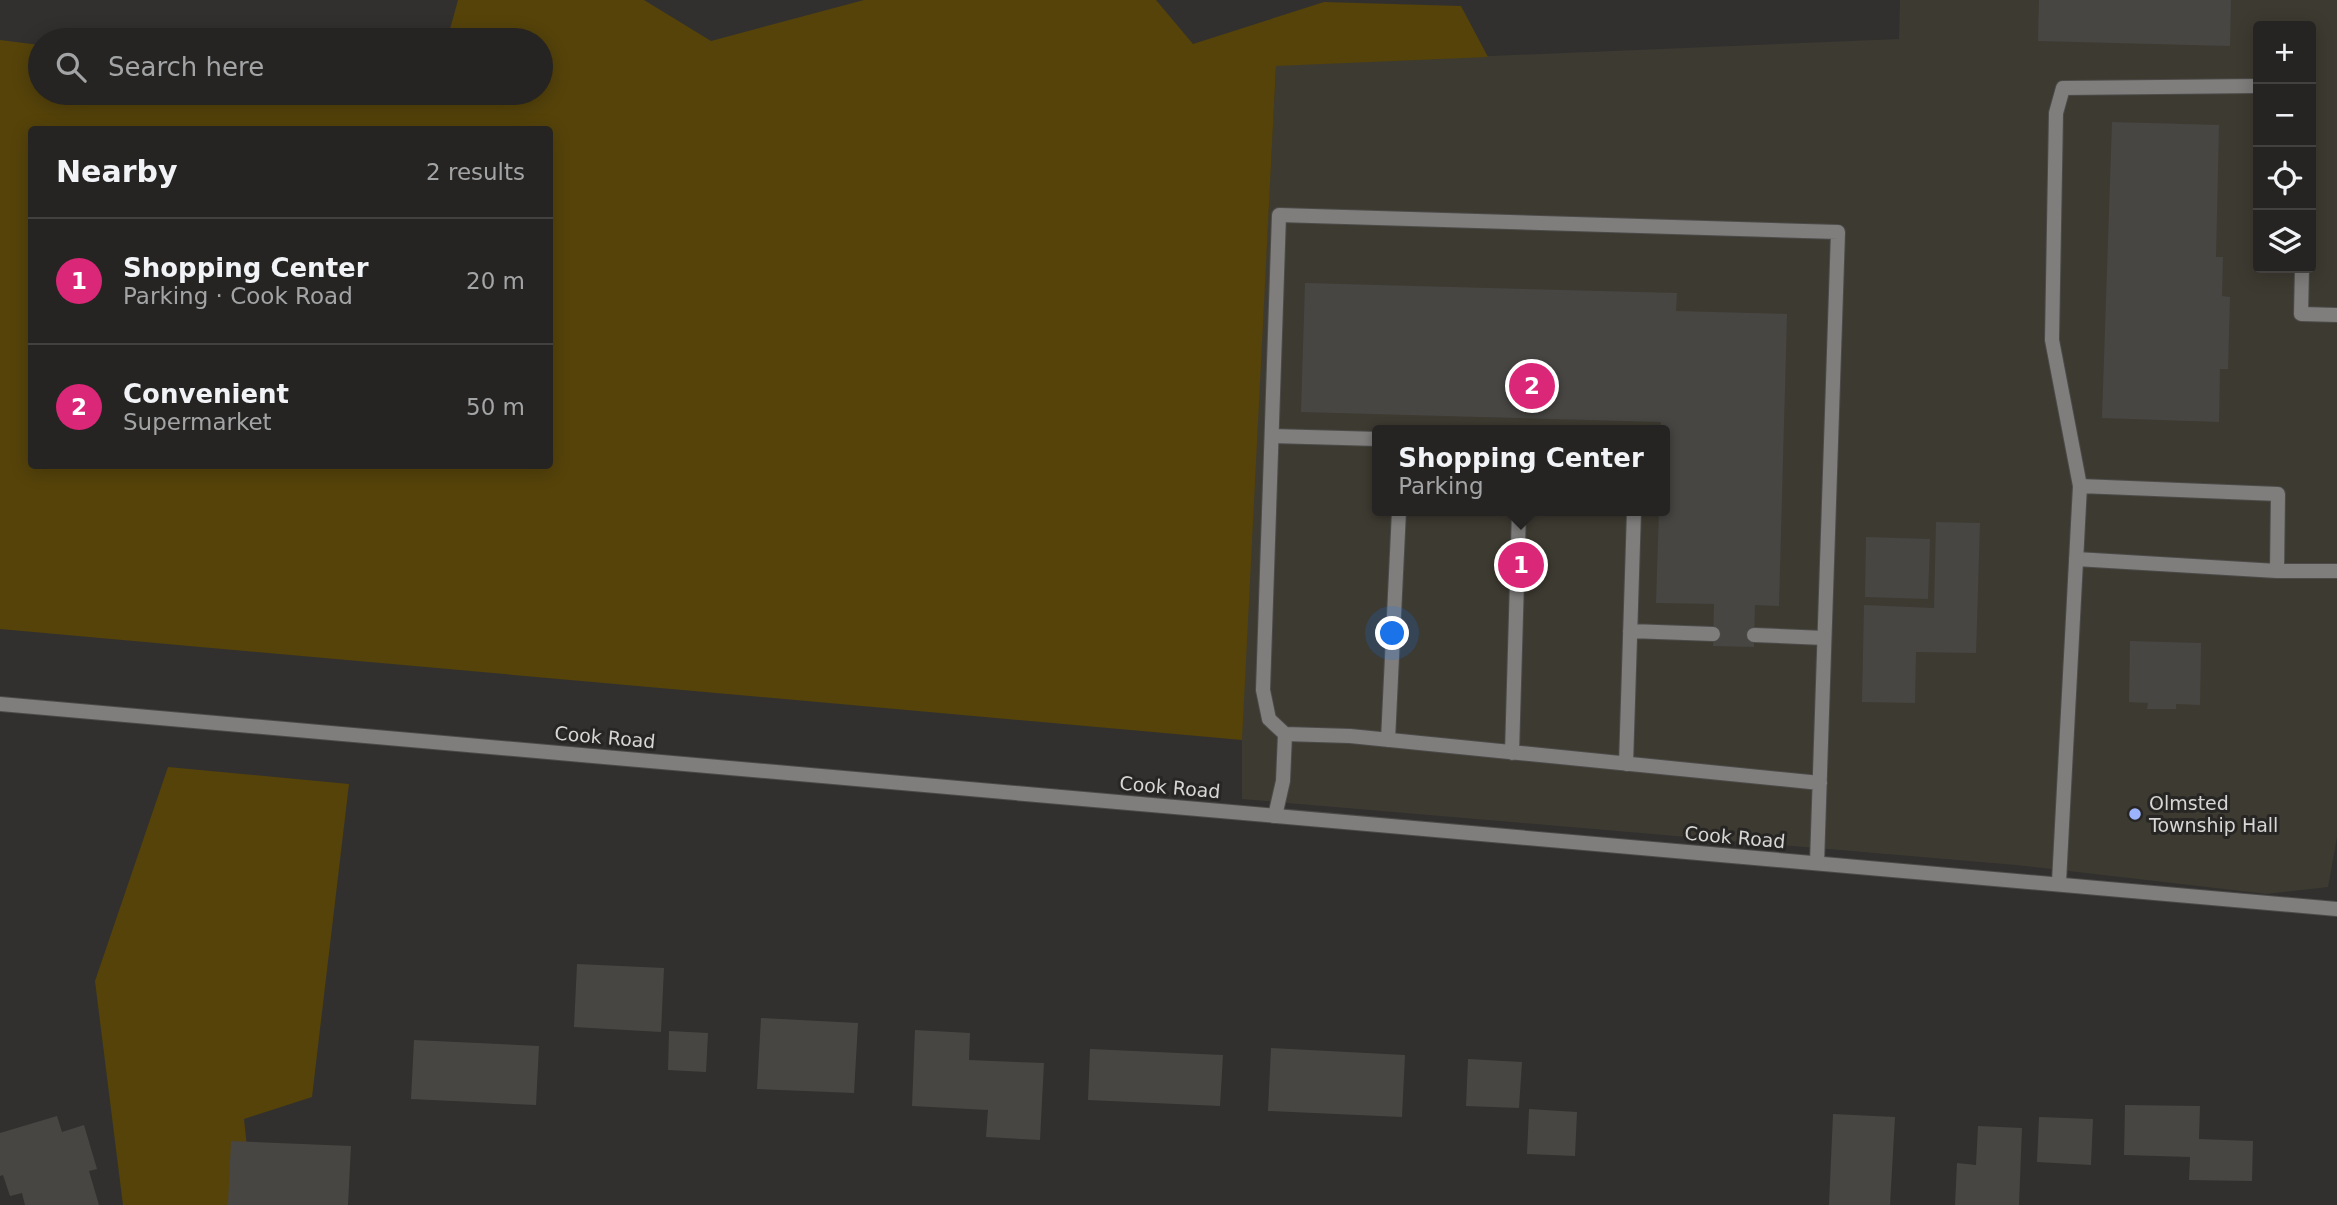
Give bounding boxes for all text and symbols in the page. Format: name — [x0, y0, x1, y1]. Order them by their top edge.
map controls — [2253, 21, 2316, 273]
button: + — [2253, 21, 2316, 84]
search box — [28, 28, 553, 105]
icon: search — [52, 48, 90, 86]
text: Search here — [108, 52, 264, 82]
button: − — [2253, 84, 2316, 147]
button: locate — [2253, 147, 2316, 210]
text: Nearby — [56, 154, 178, 189]
text: 2 results — [426, 159, 525, 185]
button: layers — [2253, 210, 2316, 273]
text: Shopping Center — [123, 253, 369, 283]
text: 1 — [71, 268, 87, 294]
text: 20 m — [466, 268, 525, 294]
text: Parking · Cook Road — [123, 283, 353, 309]
pin: 2 — [1509, 360, 1555, 412]
text: Convenient — [123, 379, 289, 409]
text: 2 — [71, 394, 87, 420]
text: 50 m — [466, 394, 525, 420]
text: Supermarket — [123, 409, 272, 435]
popup — [1372, 425, 1670, 516]
text: Shopping Center — [1398, 443, 1644, 473]
text: Parking — [1398, 473, 1484, 499]
pin: 1 — [1498, 539, 1544, 591]
your location — [1375, 616, 1409, 650]
street label: Cook Road — [554, 722, 656, 752]
street label: Cook Road — [1119, 772, 1221, 802]
place label: Olmsted Township Hall — [2148, 792, 2278, 836]
marker: Olmsted Township Hall — [2127, 806, 2143, 822]
street label: Cook Road — [1684, 822, 1786, 852]

